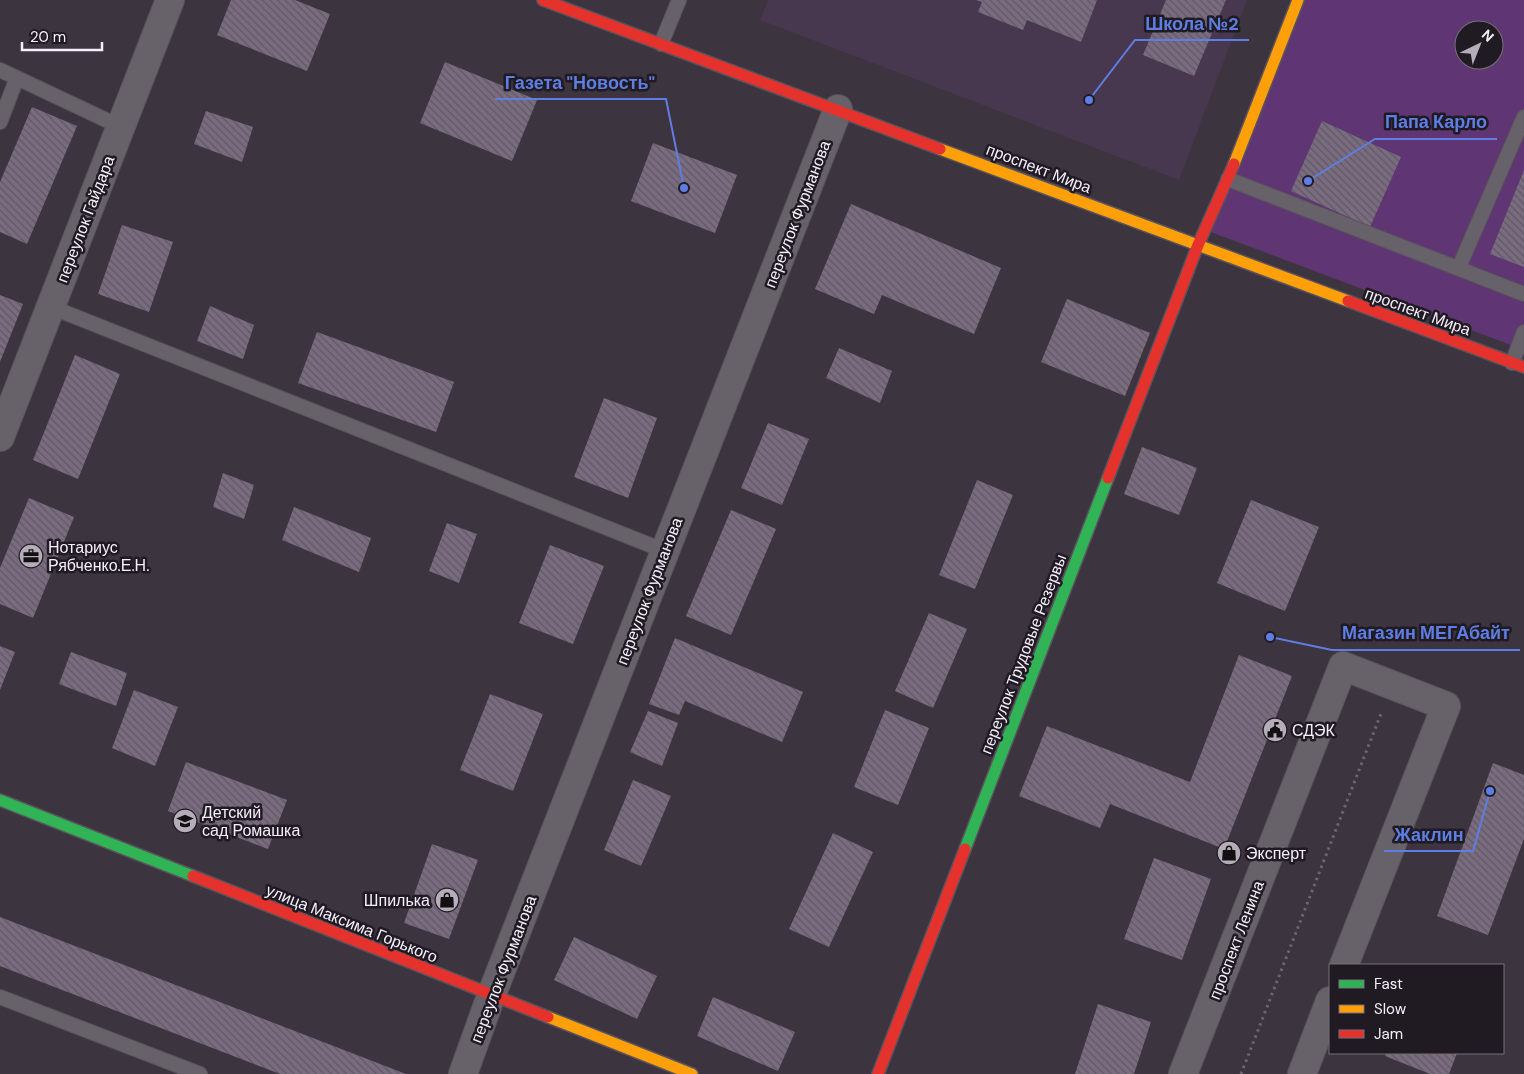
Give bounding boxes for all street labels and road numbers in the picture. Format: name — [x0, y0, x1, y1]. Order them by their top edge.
street label: переулок Фурманова — [760, 137, 835, 291]
street label: проспект Мира — [983, 139, 1094, 198]
street label: переулок Гайдара — [52, 153, 119, 286]
street label: проспект Мира — [1362, 283, 1474, 340]
street label: переулок Фурманова — [612, 514, 687, 668]
street label: переулок Трудовые Резервы — [976, 551, 1071, 757]
street label: проспект Ленина — [1204, 878, 1269, 1003]
street label: улица Максима Горького — [263, 879, 441, 968]
street label: переулок Фурманова — [466, 892, 541, 1046]

